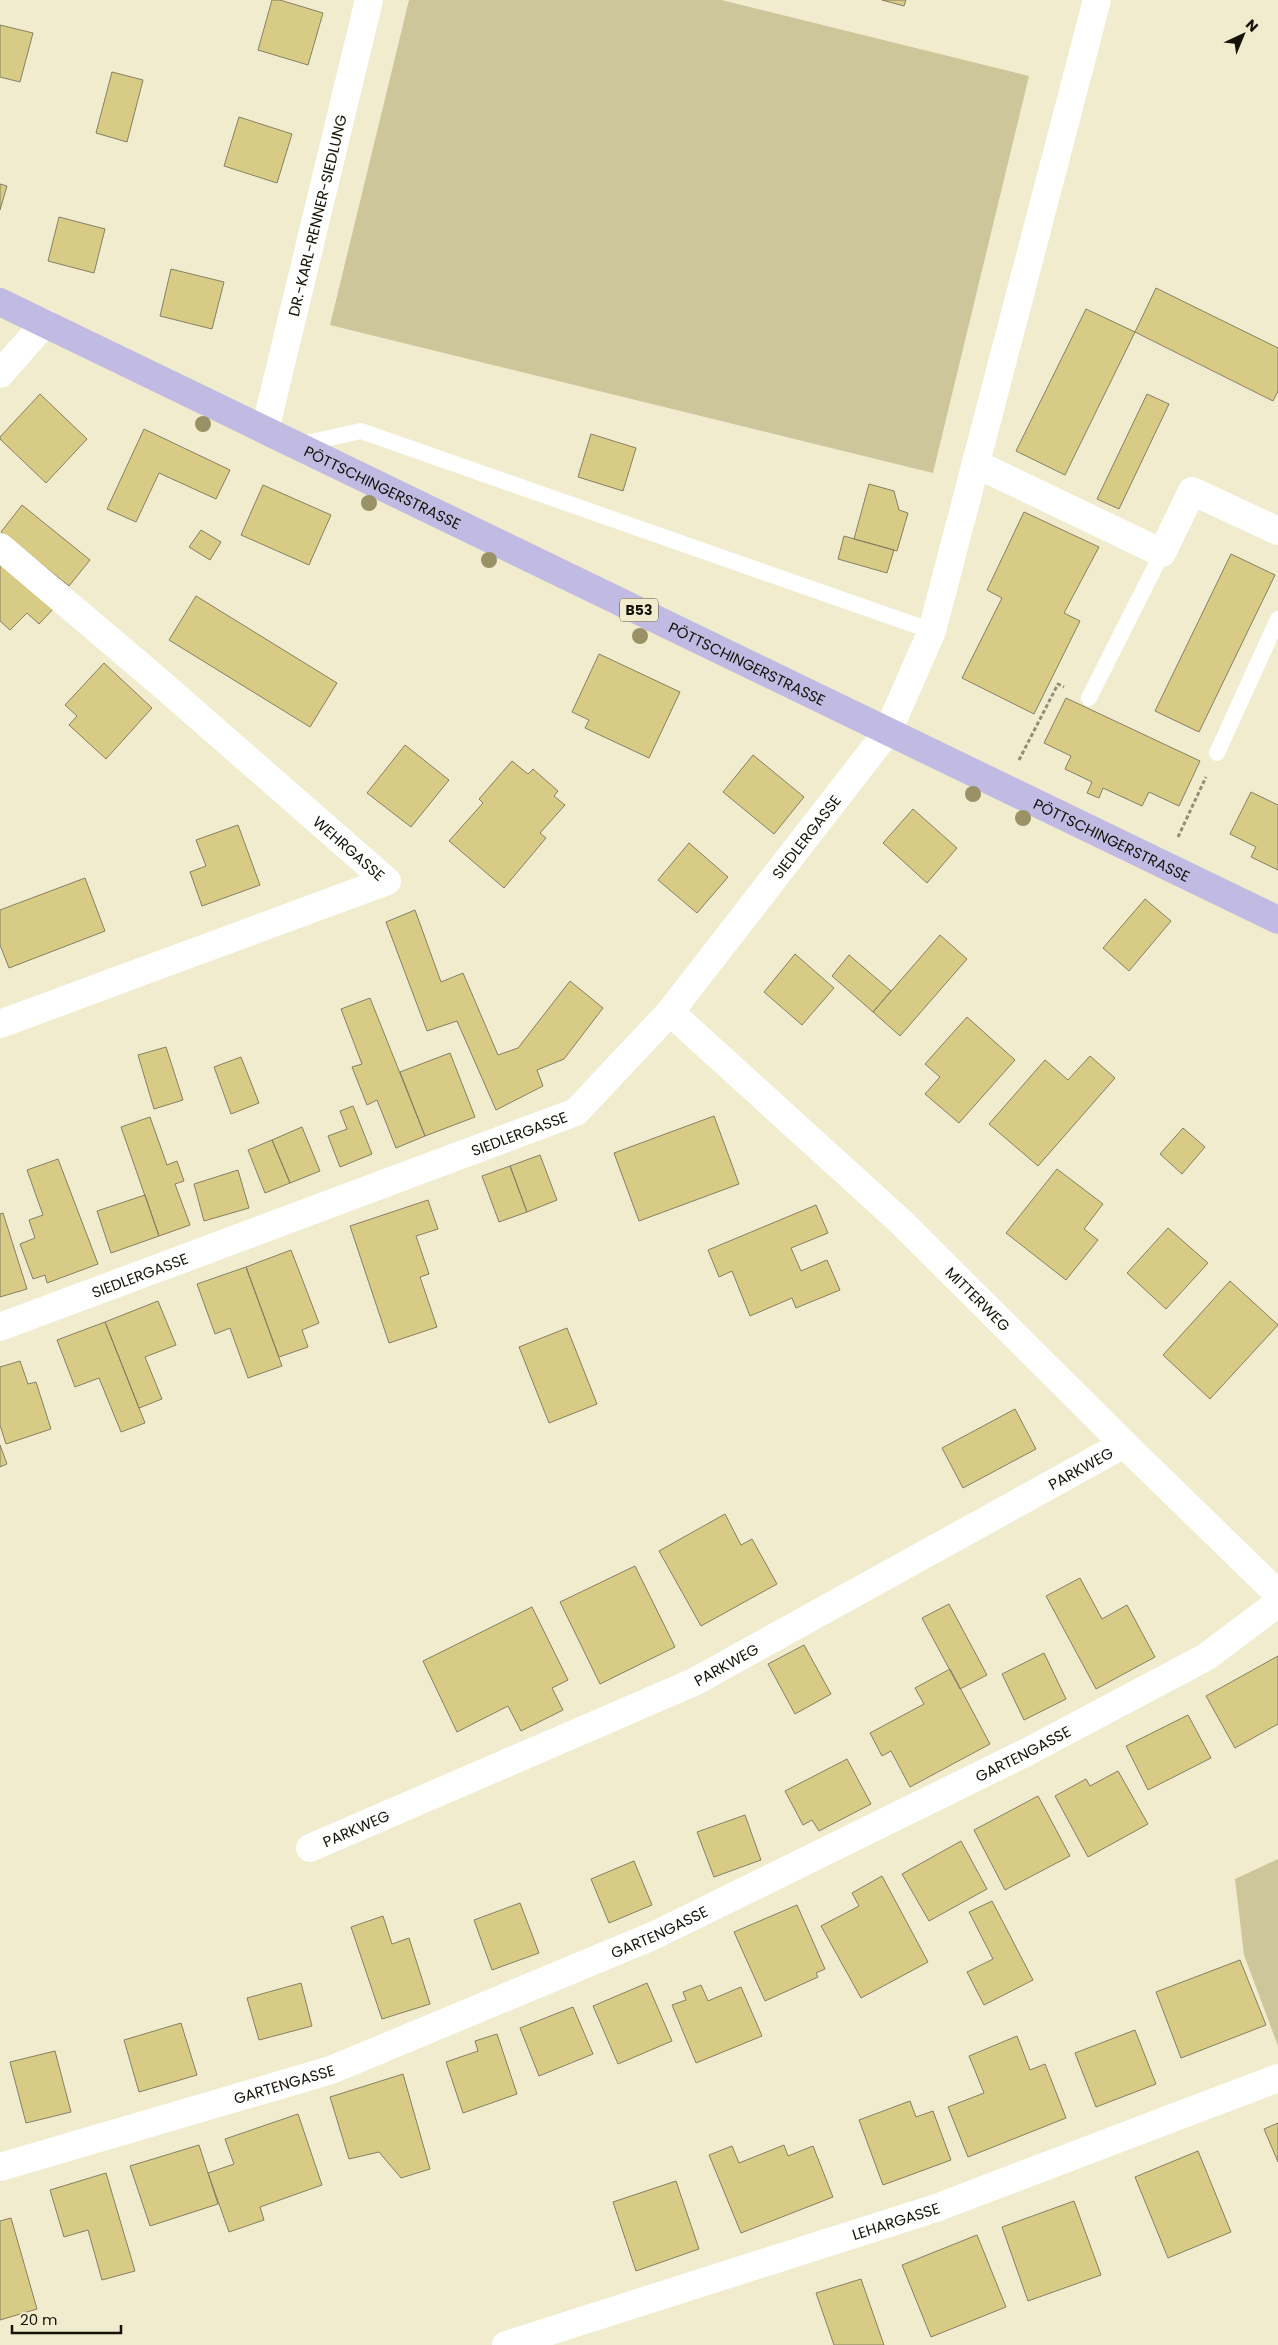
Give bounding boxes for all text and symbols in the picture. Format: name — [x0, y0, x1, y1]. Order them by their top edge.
north arrow — [1218, 10, 1268, 60]
text: N — [1241, 15, 1263, 36]
street label: DR.-KARL-RENNER-SIEDLUNG — [282, 112, 352, 318]
street label: PÖTTSCHINGERSTRASSE — [301, 440, 465, 534]
road number: B53 — [620, 598, 658, 622]
street label: PÖTTSCHINGERSTRASSE — [665, 616, 829, 710]
street label: SIEDLERGASSE — [767, 790, 845, 883]
street label: PÖTTSCHINGERSTRASSE — [1030, 793, 1194, 886]
street label: WEHRGASSE — [309, 811, 390, 885]
street label: SIEDLERGASSE — [468, 1106, 570, 1161]
street label: SIEDLERGASSE — [88, 1247, 191, 1302]
street label: MITTERWEG — [941, 1262, 1015, 1336]
street label: PARKWEG — [1044, 1442, 1117, 1494]
street label: PARKWEG — [690, 1638, 762, 1691]
street label: GARTENGASSE — [971, 1720, 1074, 1786]
street label: PARKWEG — [319, 1804, 393, 1852]
street label: GARTENGASSE — [607, 1900, 711, 1963]
street label: GARTENGASSE — [231, 2059, 337, 2109]
street label: LEHARGASSE — [849, 2197, 942, 2245]
scale bar — [12, 2302, 121, 2334]
text: 20 m — [20, 2309, 58, 2330]

